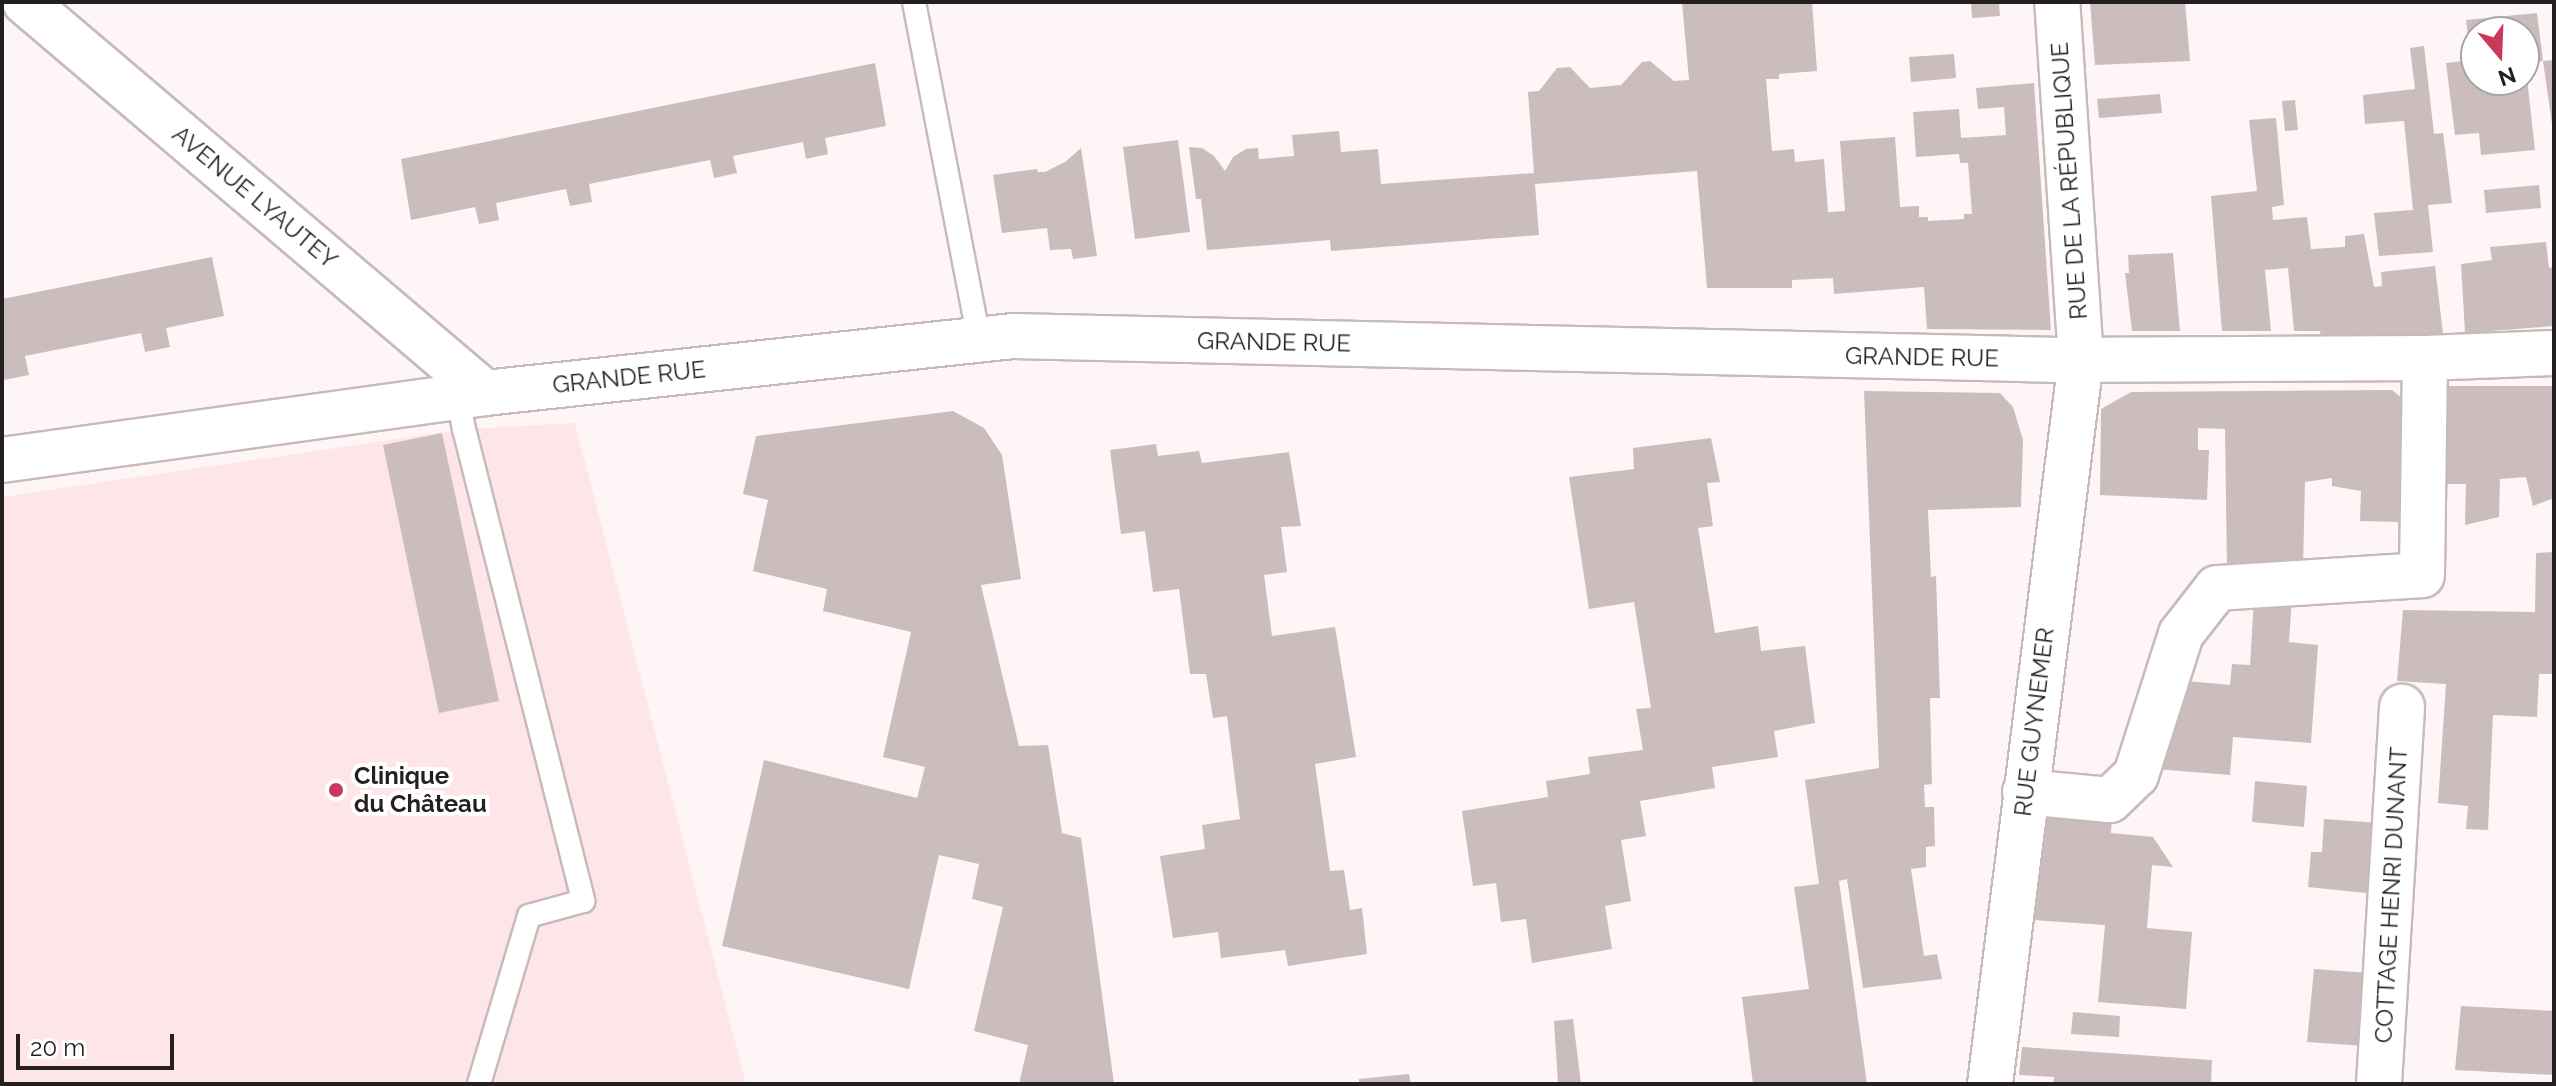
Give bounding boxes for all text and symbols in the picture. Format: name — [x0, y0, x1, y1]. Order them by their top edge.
north arrow — [2460, 16, 2540, 96]
street label: RUE DE LA RÉPUBLIQUE — [2045, 41, 2093, 321]
text: N — [2495, 62, 2519, 92]
street label: AVENUE LYAUTEY — [167, 120, 343, 274]
street label: GRANDE RUE — [1197, 326, 1351, 358]
street label: GRANDE RUE — [1845, 341, 1999, 373]
street label: GRANDE RUE — [551, 355, 707, 399]
street label: RUE GUYNEMER — [2008, 626, 2060, 818]
street label: COTTAGE HENRI DUNANT — [2369, 746, 2413, 1044]
place label: Clinique du Château — [354, 762, 487, 818]
marker: Clinique du Château — [325, 779, 347, 801]
scale bar — [20, 1018, 178, 1068]
text: 20 m — [30, 1033, 85, 1062]

